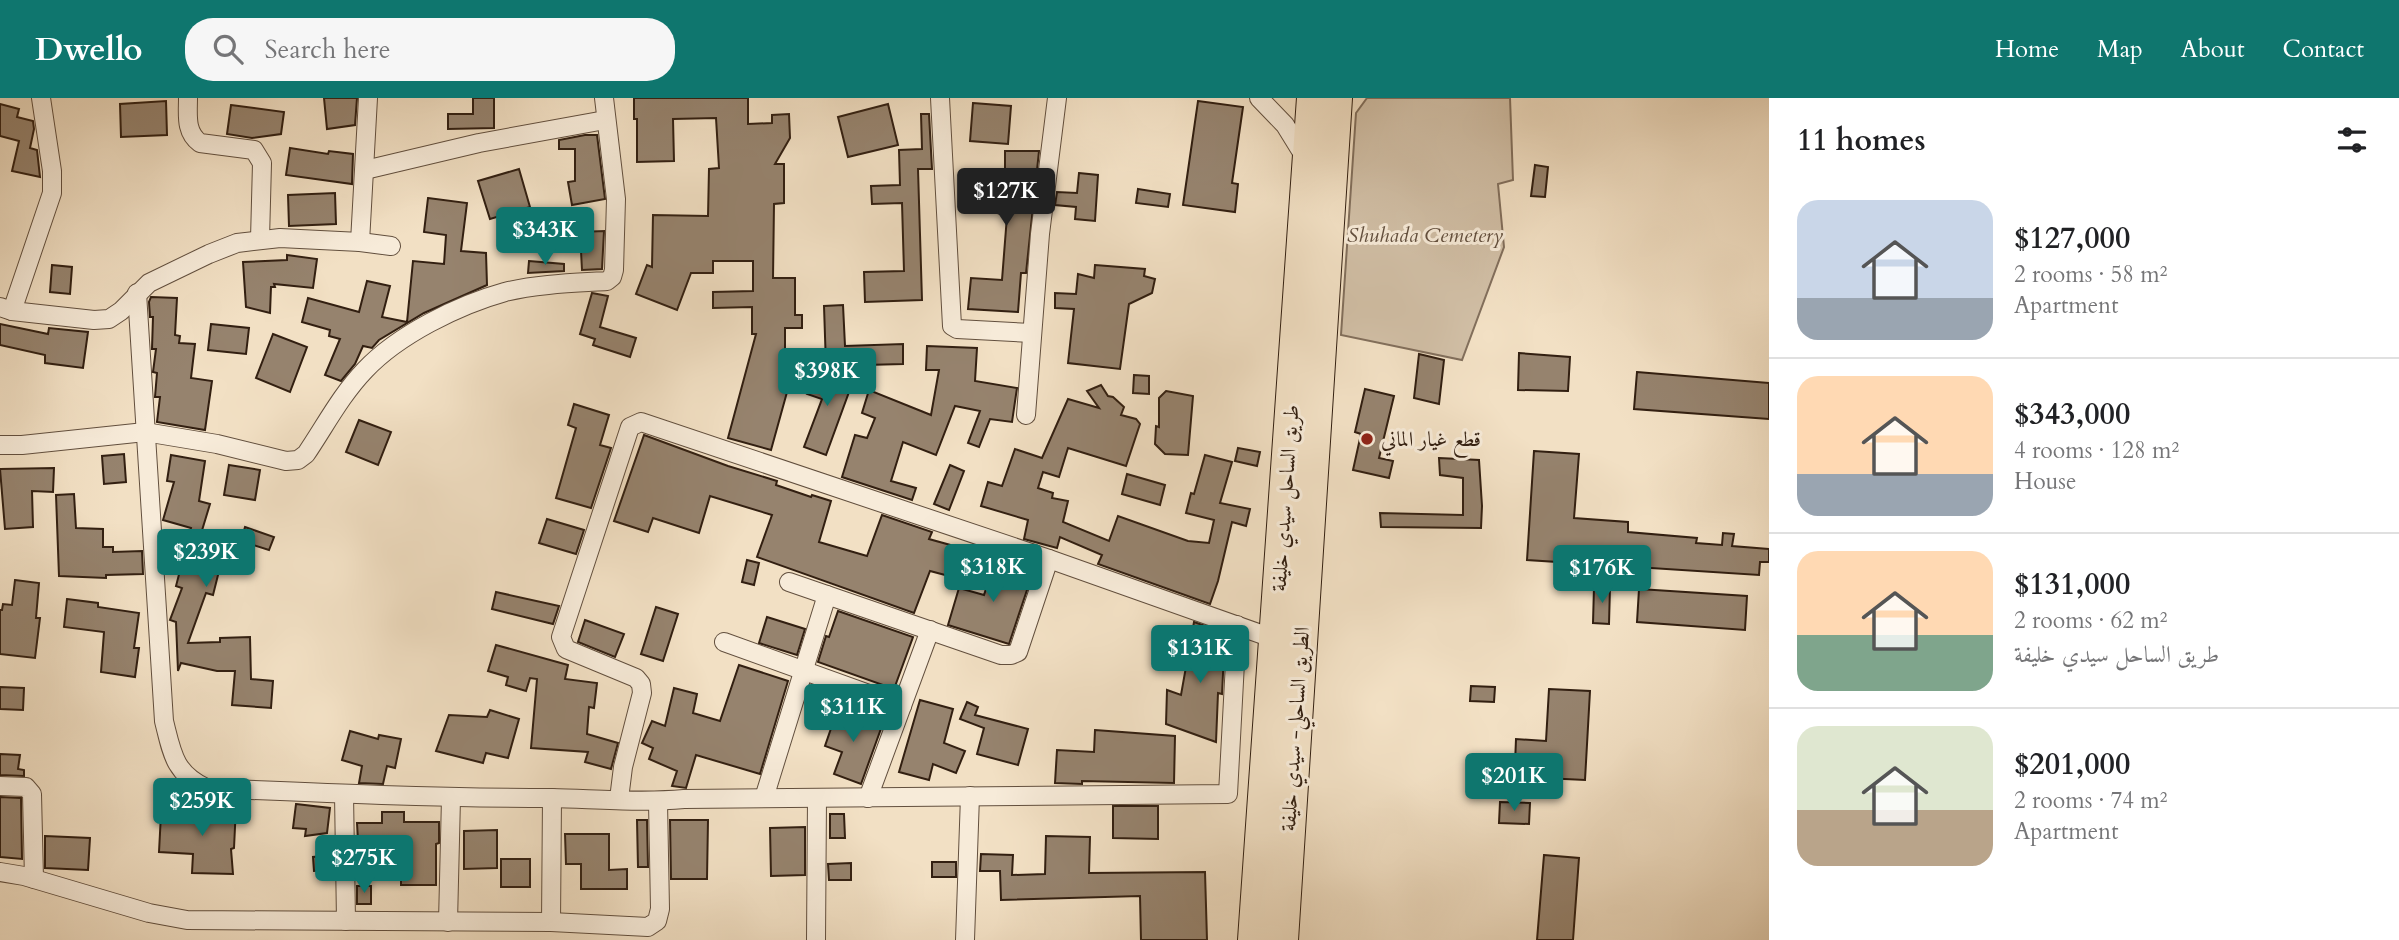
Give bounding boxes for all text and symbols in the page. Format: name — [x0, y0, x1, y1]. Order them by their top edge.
search box — [185, 18, 675, 81]
text: Dwello — [35, 27, 143, 72]
icon: search — [209, 30, 247, 68]
text: Search here — [265, 32, 391, 67]
text: Home — [1995, 33, 2059, 66]
text: Map — [2097, 33, 2143, 66]
text: About — [2181, 33, 2245, 66]
text: Contact — [2283, 33, 2364, 66]
text: 11 homes — [1797, 120, 1926, 161]
icon: filters — [2333, 121, 2371, 159]
pin: $127K — [957, 169, 1055, 228]
text: $127K — [973, 175, 1039, 206]
pin: $343K — [496, 208, 594, 267]
text: $343K — [512, 214, 578, 245]
text: $127,000 — [2014, 218, 2130, 259]
park label: Shuhada Cemetery — [1347, 221, 1503, 250]
icon: home — [1853, 228, 1937, 312]
text: 2 rooms · 58 m² — [2014, 259, 2167, 290]
text: Apartment — [2014, 290, 2118, 321]
pin: $398K — [778, 348, 876, 408]
text: $398K — [794, 355, 860, 386]
text: $343,000 — [2014, 394, 2130, 435]
street label: طريق الساحل سيدي خليفة — [1264, 404, 1307, 593]
icon: home — [1853, 404, 1937, 488]
place label: قطع غيار الماني — [1381, 425, 1481, 458]
marker: قطع غيار الماني — [1359, 431, 1375, 447]
text: 4 rooms · 128 m² — [2014, 435, 2179, 466]
text: House — [2014, 466, 2076, 497]
pin: $239K — [157, 530, 255, 589]
text: $239K — [173, 536, 239, 567]
pin: $318K — [944, 545, 1042, 604]
pin: $176K — [1553, 546, 1651, 605]
text: $318K — [960, 551, 1026, 582]
text: $176K — [1569, 552, 1635, 583]
text: $131,000 — [2014, 564, 2130, 605]
icon: home — [1853, 579, 1937, 663]
text: 2 rooms · 62 m² — [2014, 605, 2167, 636]
pin: $131K — [1151, 626, 1249, 685]
street label: الطريق الساحلي- سيدي خليفة — [1274, 626, 1322, 833]
text: $131K — [1167, 632, 1233, 663]
text: طريق الساحل سيدي خليفة — [2014, 639, 2219, 670]
pin: $311K — [804, 684, 902, 744]
text: $311K — [820, 691, 886, 722]
text: $201,000 — [2014, 744, 2130, 785]
pin: $201K — [1465, 754, 1563, 813]
icon: home — [1853, 754, 1937, 838]
text: $201K — [1481, 760, 1547, 791]
pin: $259K — [153, 778, 251, 838]
text: $259K — [169, 785, 235, 816]
text: 2 rooms · 74 m² — [2014, 785, 2167, 816]
text: Apartment — [2014, 816, 2118, 847]
pin: $275K — [315, 836, 413, 895]
text: $275K — [331, 842, 397, 873]

